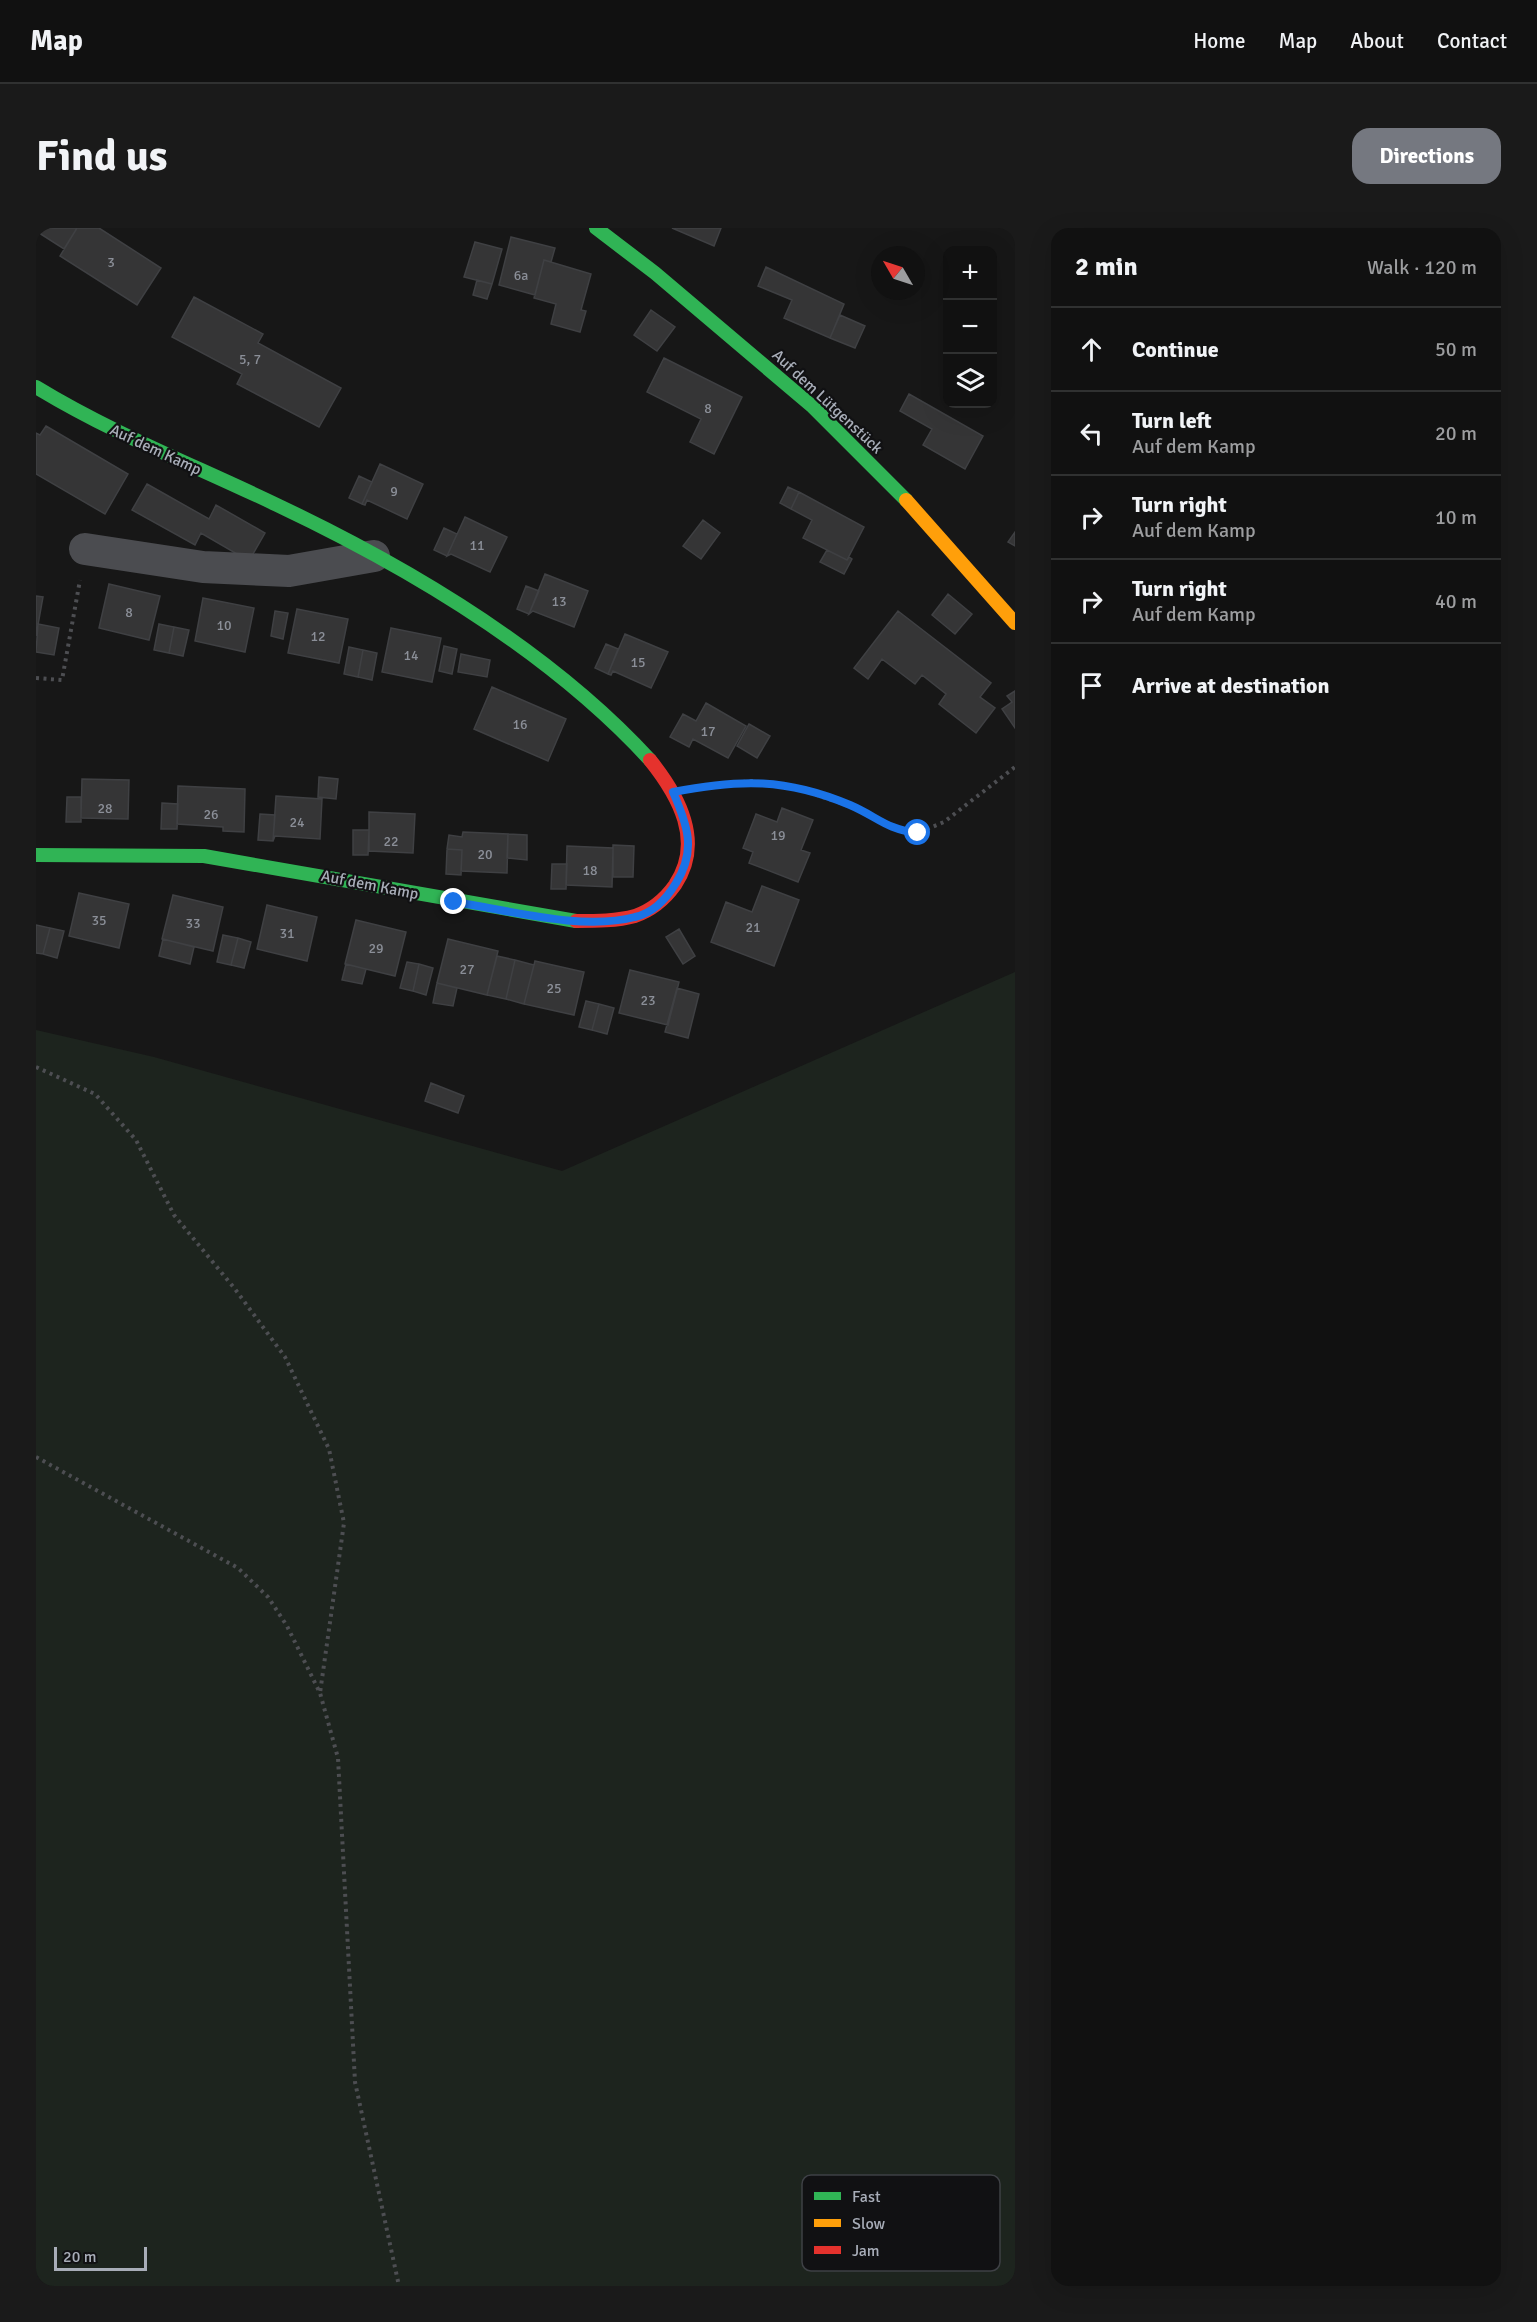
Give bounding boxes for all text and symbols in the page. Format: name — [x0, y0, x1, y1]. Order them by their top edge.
text: Map — [30, 24, 83, 58]
text: Home — [1193, 28, 1246, 54]
text: Map — [1279, 28, 1317, 54]
text: About — [1350, 28, 1404, 54]
text: Contact — [1437, 28, 1507, 54]
button: Directions — [1352, 128, 1501, 184]
text: Find us — [36, 131, 167, 182]
north arrow — [871, 246, 925, 300]
map controls — [943, 246, 997, 408]
button: + — [943, 246, 997, 300]
text: 2 min — [1075, 251, 1138, 283]
house number: 3 — [107, 254, 115, 271]
text: Walk · 120 m — [1367, 255, 1477, 280]
house number: 6a — [514, 267, 528, 284]
button: − — [943, 300, 997, 354]
icon: ahead — [1075, 333, 1108, 366]
text: Continue — [1132, 336, 1219, 363]
text: 50 m — [1435, 337, 1477, 362]
street label: Auf dem Lütgenstück — [768, 345, 887, 458]
house number: 5, 7 — [239, 351, 261, 368]
button: layers — [943, 354, 997, 408]
house number: 8 — [704, 400, 712, 417]
text: Turn left — [1132, 407, 1212, 434]
icon: left — [1075, 417, 1108, 450]
street label: Auf dem Kamp — [107, 420, 205, 480]
text: 20 m — [1435, 421, 1477, 446]
text: Auf dem Kamp — [1132, 434, 1256, 459]
house number: 9 — [390, 483, 398, 500]
text: Turn right — [1132, 491, 1227, 518]
icon: right — [1075, 501, 1108, 534]
text: 10 m — [1435, 505, 1477, 530]
text: Auf dem Kamp — [1132, 518, 1256, 543]
house number: 11 — [469, 537, 485, 554]
text: Turn right — [1132, 575, 1227, 602]
icon: right — [1075, 585, 1108, 618]
text: 40 m — [1435, 589, 1477, 614]
house number: 13 — [551, 593, 567, 610]
text: Auf dem Kamp — [1132, 602, 1256, 627]
house number: 8 — [125, 604, 133, 621]
house number: 10 — [216, 617, 232, 634]
house number: 12 — [310, 628, 326, 645]
house number: 14 — [403, 647, 419, 664]
house number: 15 — [630, 654, 646, 671]
icon: arrive — [1075, 669, 1108, 702]
text: Arrive at destination — [1132, 672, 1329, 699]
house number: 16 — [512, 716, 528, 733]
house number: 17 — [700, 723, 716, 740]
house number: 28 — [97, 800, 113, 817]
house number: 26 — [203, 806, 219, 823]
house number: 24 — [289, 814, 305, 831]
route start — [904, 819, 930, 845]
house number: 19 — [770, 827, 786, 844]
house number: 22 — [383, 833, 399, 850]
house number: 20 — [477, 846, 493, 863]
house number: 18 — [582, 862, 598, 879]
street label: Auf dem Kamp — [319, 866, 420, 904]
route end — [440, 888, 466, 914]
house number: 35 — [91, 912, 107, 929]
house number: 33 — [185, 915, 201, 932]
house number: 21 — [745, 919, 761, 936]
house number: 31 — [279, 925, 295, 942]
house number: 29 — [368, 940, 384, 957]
house number: 27 — [459, 961, 475, 978]
house number: 25 — [546, 980, 562, 997]
house number: 23 — [640, 992, 656, 1009]
legend — [802, 2175, 1000, 2271]
text: Fast — [852, 2187, 881, 2207]
text: Slow — [852, 2214, 886, 2234]
text: Jam — [852, 2241, 880, 2261]
scale bar — [54, 2244, 147, 2272]
text: 20 m — [63, 2247, 97, 2267]

